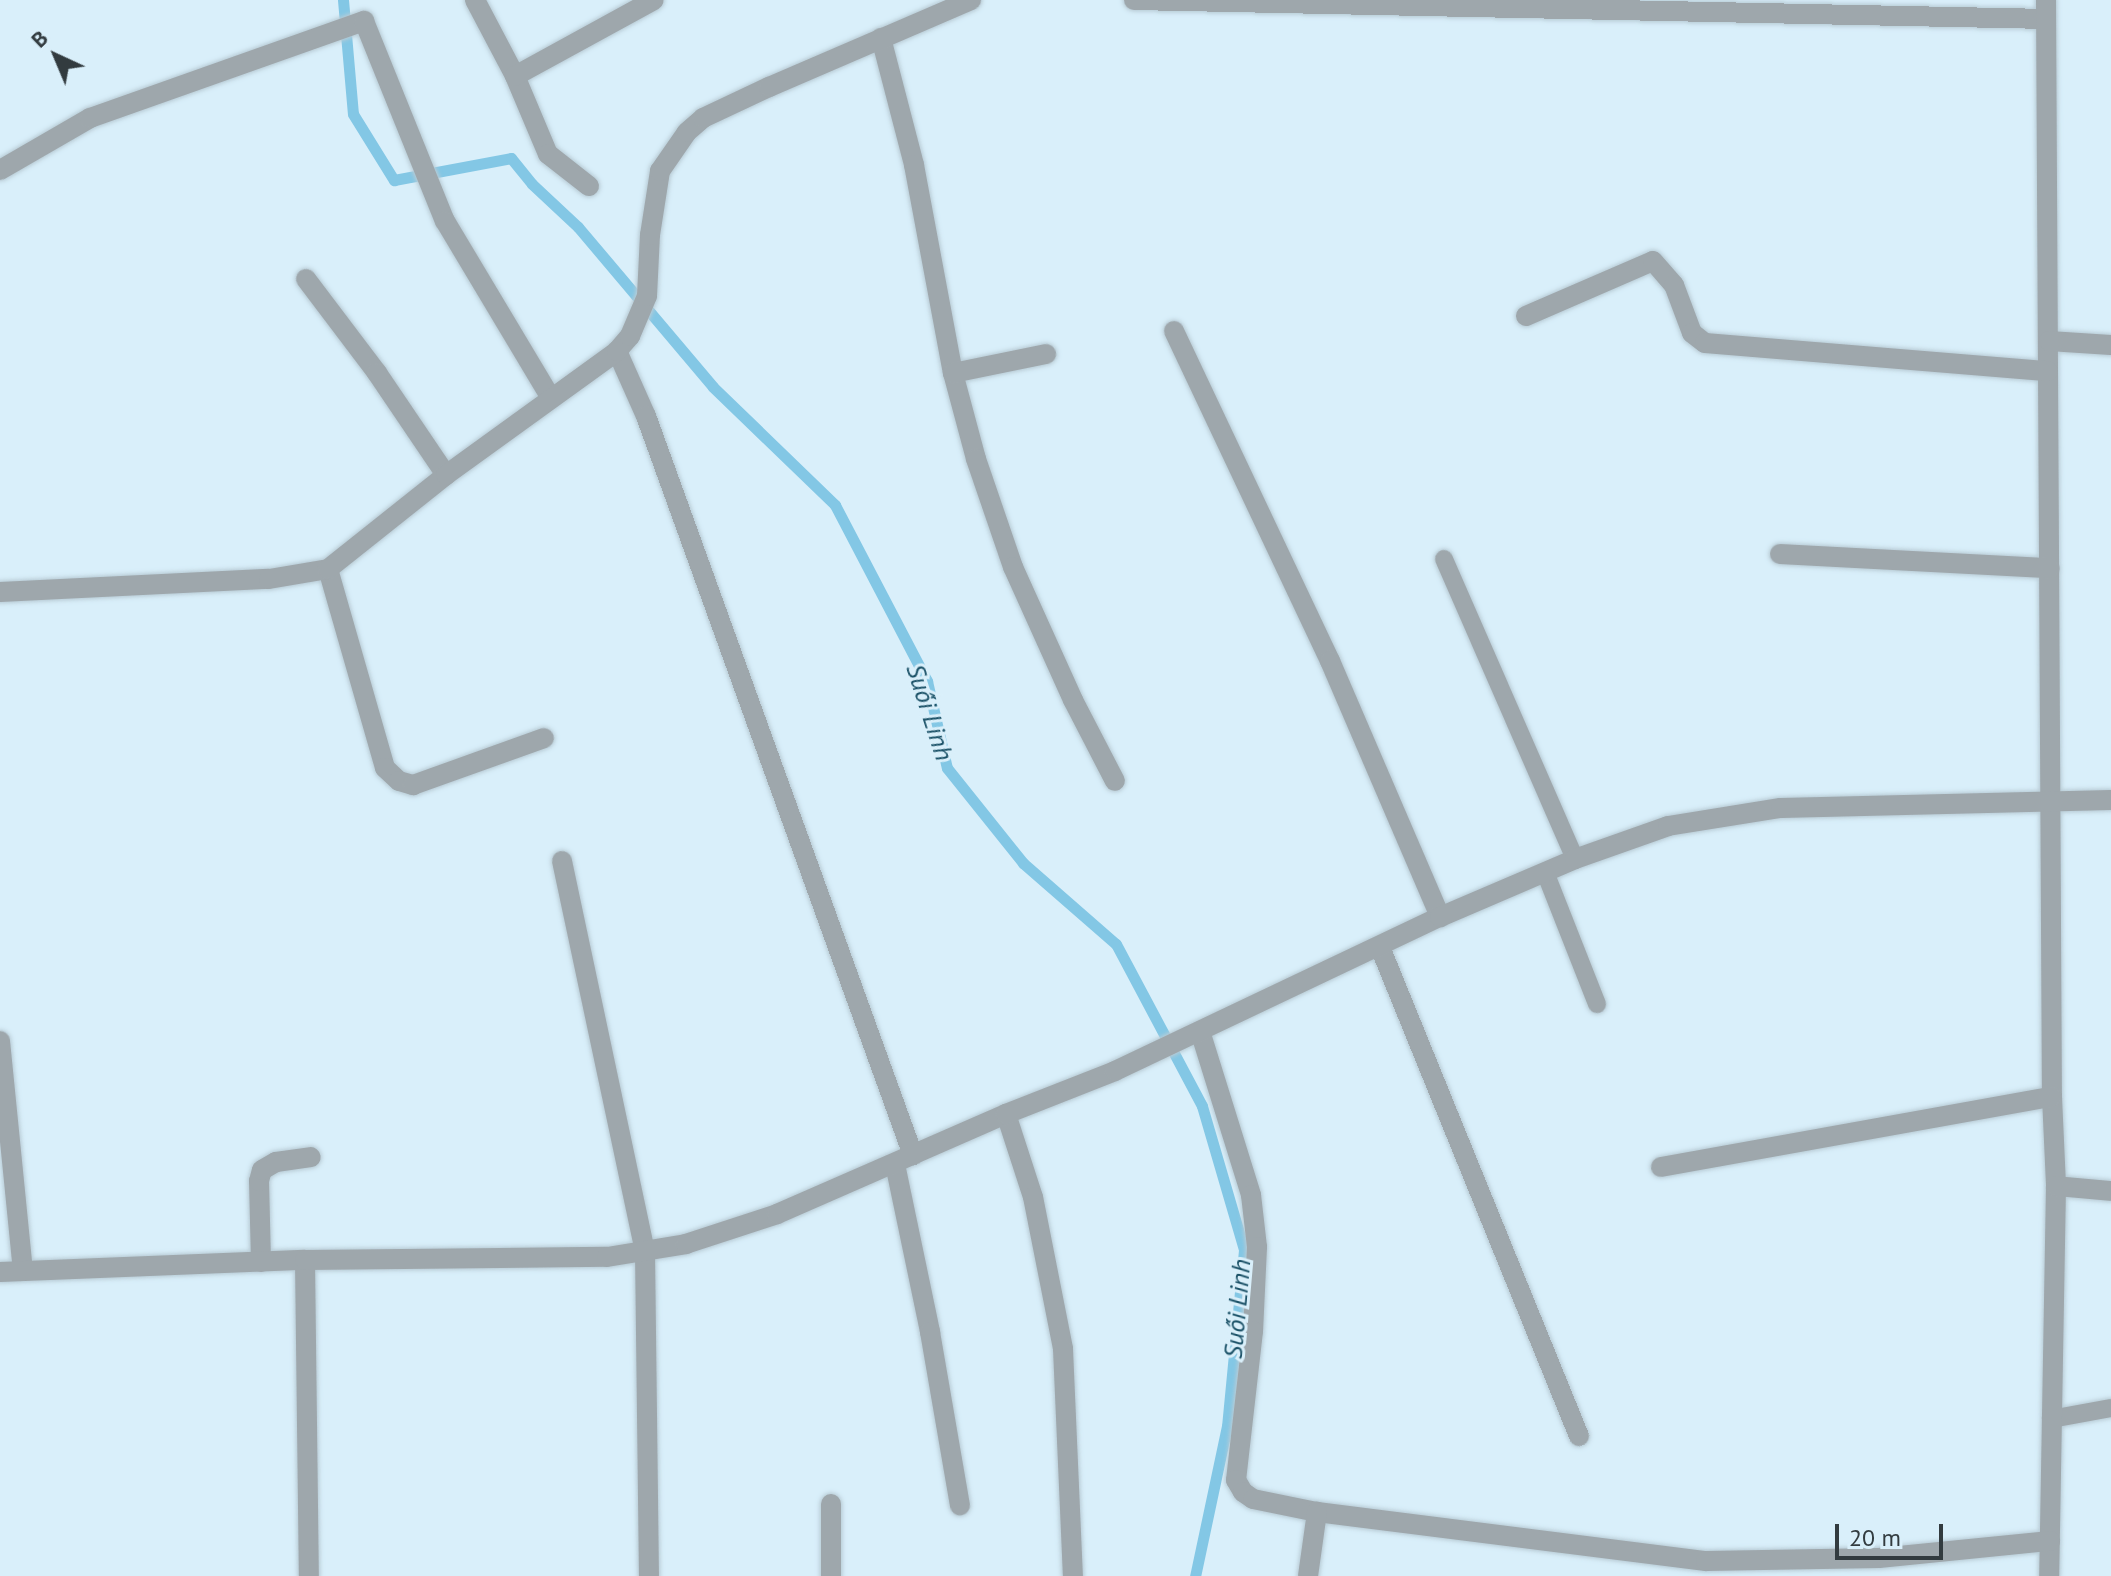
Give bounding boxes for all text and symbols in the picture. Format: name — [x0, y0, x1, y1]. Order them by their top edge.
north arrow — [16, 16, 96, 96]
text: B — [25, 24, 54, 53]
water label: Suối Linh — [900, 660, 960, 764]
water label: Suối Linh — [1217, 1258, 1257, 1360]
scale bar — [1839, 1508, 1947, 1558]
text: 20 m — [1849, 1522, 1901, 1553]

